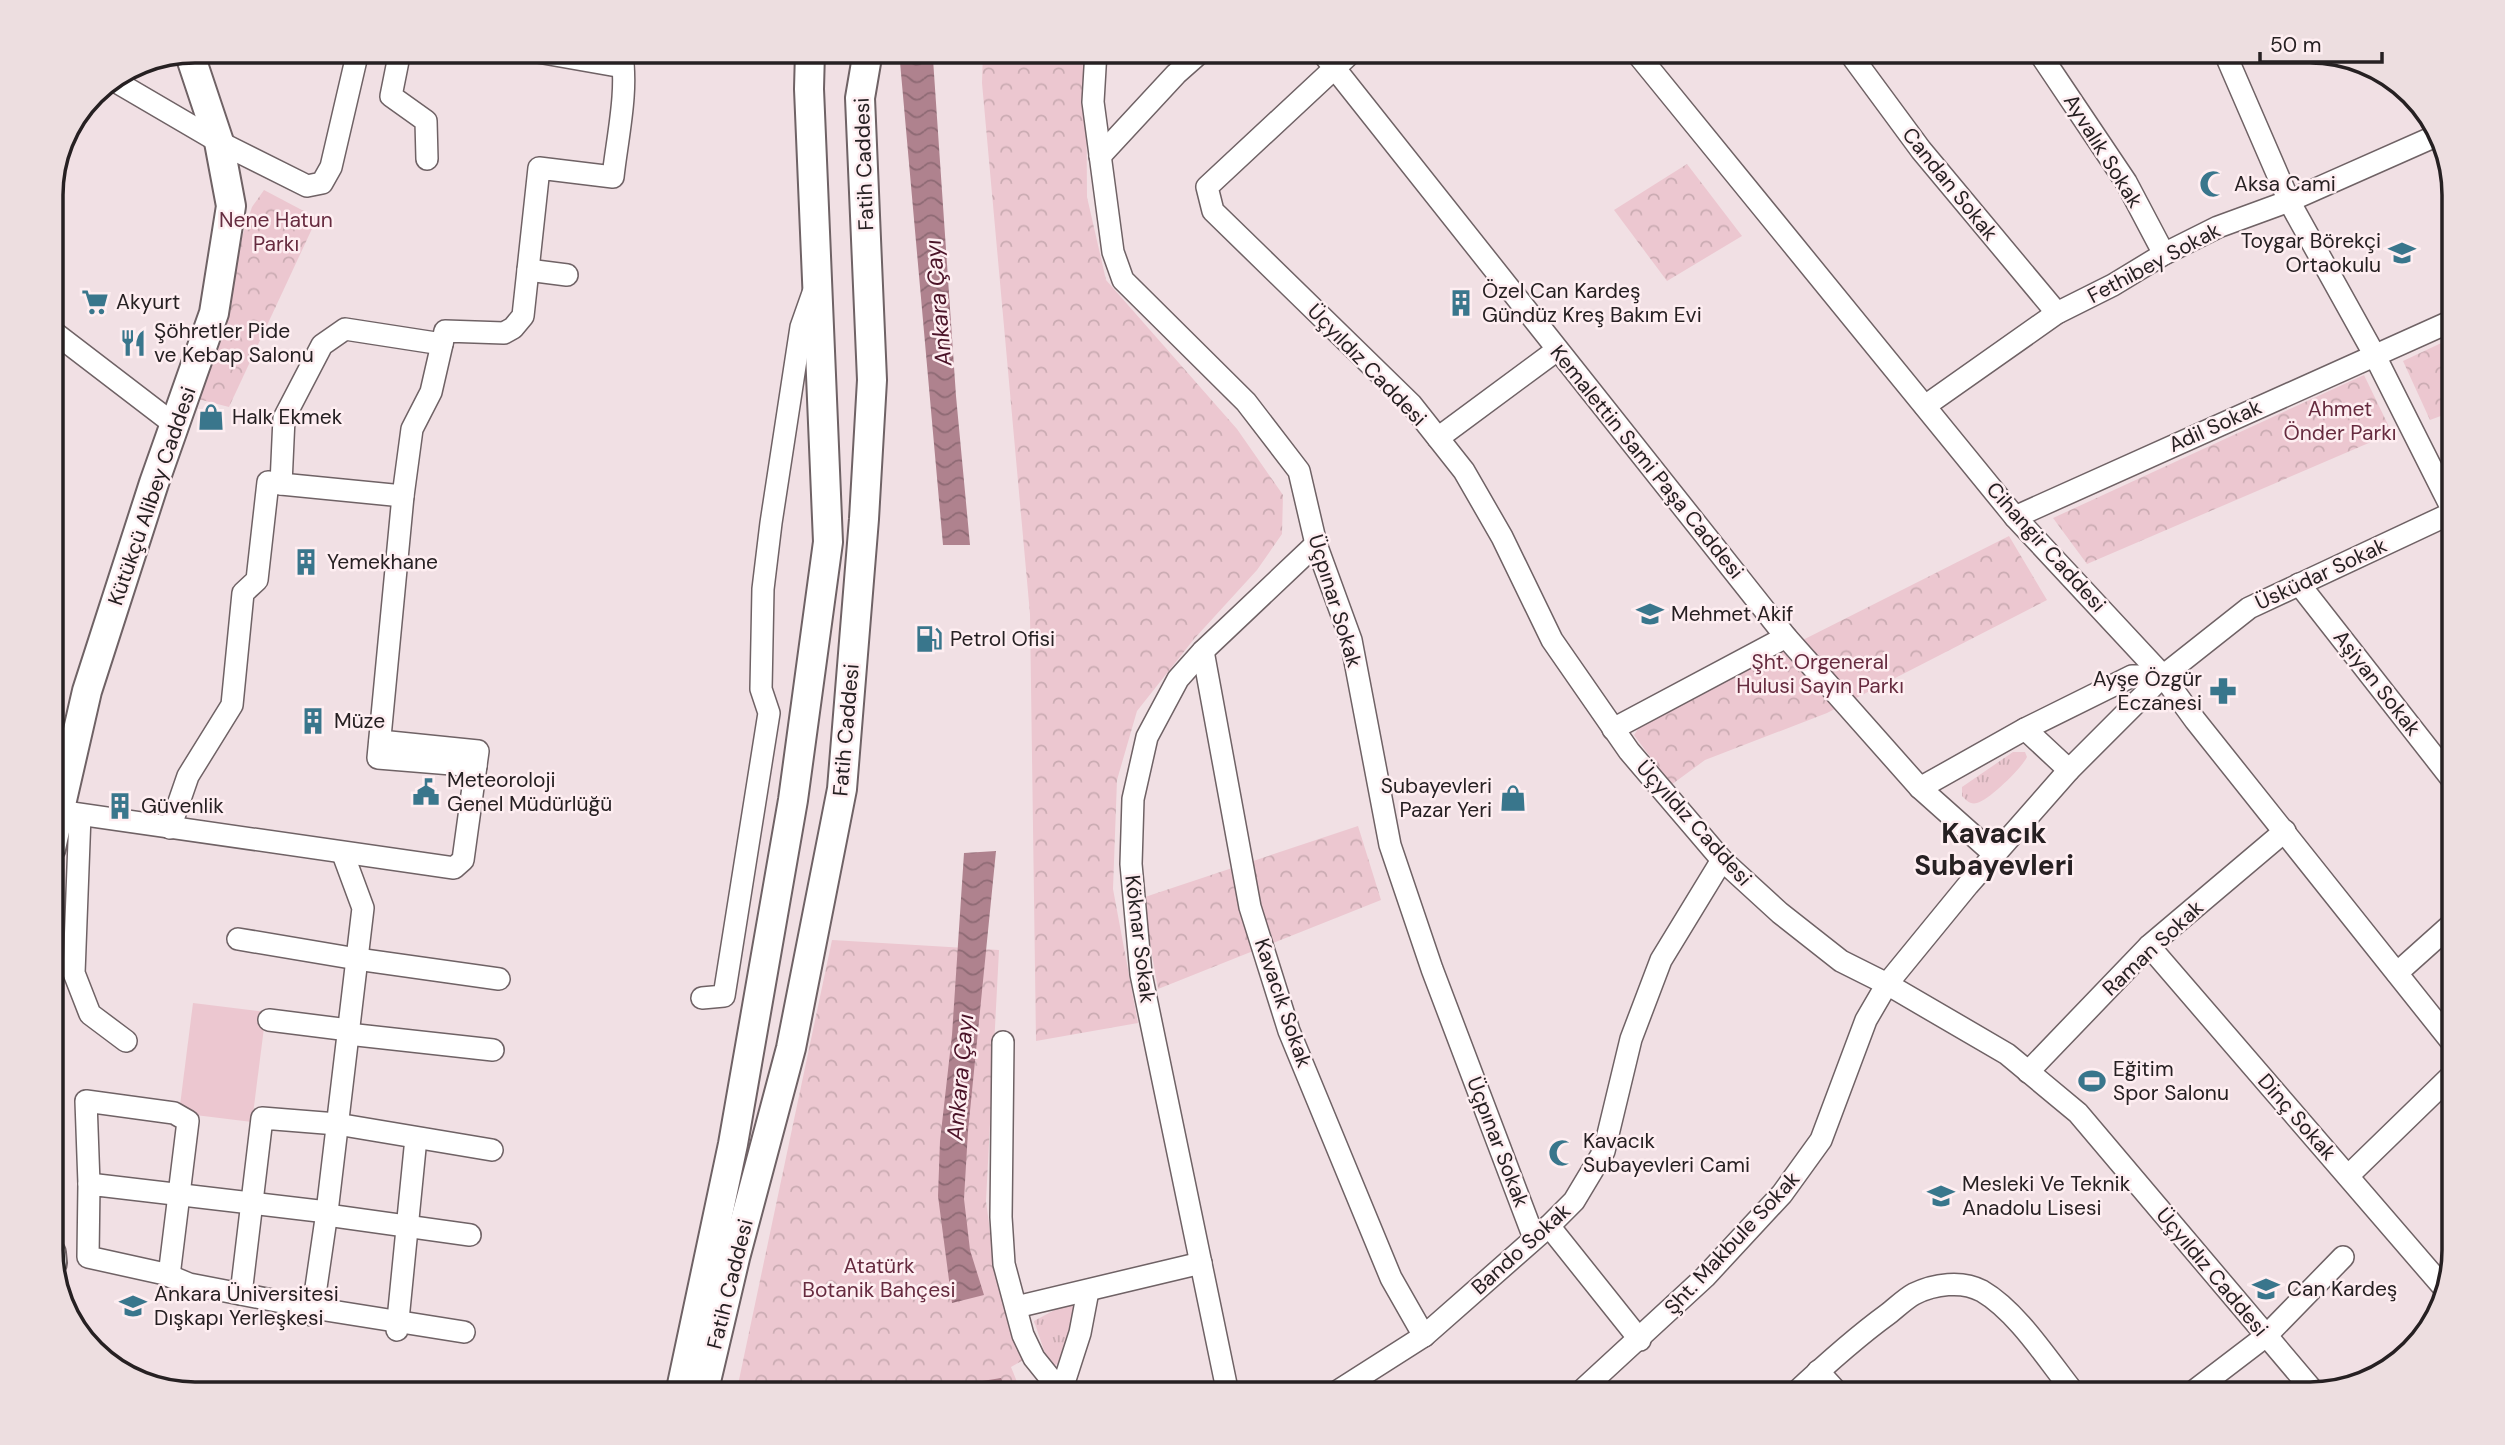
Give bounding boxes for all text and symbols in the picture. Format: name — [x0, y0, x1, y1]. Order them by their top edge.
scale bar — [2260, 21, 2382, 65]
text: 50 m — [2270, 31, 2321, 59]
street label: Ayvalık Sokak — [2057, 89, 2149, 213]
street label: Fatih Caddesi — [848, 97, 880, 231]
street label: Candan Sokak — [1896, 122, 2005, 247]
mosque icon: Aksa Cami — [2198, 169, 2228, 199]
place label: Aksa Cami — [2234, 170, 2336, 198]
park label: Nene Hatun Parkı — [219, 206, 333, 258]
street label: Fethibey Sokak — [2083, 216, 2226, 310]
place label: Toygar Börekçi Ortaokulu — [2241, 227, 2381, 279]
school or university icon: Toygar Börekçi Ortaokulu — [2387, 238, 2417, 268]
water label: Ankara Çayı — [918, 239, 959, 368]
place label: Özel Can Kardeş Gündüz Kreş Bakım Evi — [1482, 277, 1702, 329]
supermarket icon: Akyurt — [80, 287, 110, 317]
place label: Akyurt — [116, 288, 180, 316]
building icon: Özel Can Kardeş Gündüz Kreş Bakım Evi — [1446, 288, 1476, 318]
street label: Üçyıldız Caddesi — [1301, 298, 1433, 432]
place label: Şöhretler Pide ve Kebap Salonu — [154, 317, 314, 369]
restaurant icon: Şöhretler Pide ve Kebap Salonu — [118, 328, 148, 358]
street label: Kemalettin Sami Paşa Caddesi — [1544, 339, 1750, 585]
street label: Kütükçü Alibey Caddesi — [101, 383, 203, 609]
street label: Adil Sokak — [2164, 393, 2266, 459]
park label: Ahmet Önder Parkı — [2284, 395, 2396, 447]
shop icon: Halk Ekmek — [196, 402, 226, 432]
place label: Halk Ekmek — [232, 403, 343, 431]
street label: Cihangir Caddesi — [1980, 476, 2112, 618]
street label: Üçpınar Sokak — [1301, 531, 1369, 671]
street label: Üsküdar Sokak — [2251, 531, 2392, 617]
building icon: Yemekhane — [291, 547, 321, 577]
place label: Yemekhane — [327, 548, 438, 576]
school or university icon: Mehmet Akif — [1635, 599, 1665, 629]
place label: Mehmet Akif — [1671, 600, 1793, 628]
fuel station icon: Petrol Ofisi — [914, 624, 944, 654]
street label: Aşiyan Sokak — [2327, 624, 2427, 742]
place label: Petrol Ofisi — [950, 625, 1055, 653]
park label: Şht. Orgeneral Hulusi Sayın Parkı — [1736, 648, 1904, 700]
street label: Fatih Caddesi — [826, 663, 866, 797]
place label: Ayşe Özgür Eczanesi — [2093, 665, 2202, 717]
pharmacy icon: Ayşe Özgür Eczanesi — [2208, 676, 2238, 706]
building icon: Müze — [298, 706, 328, 736]
place label: Müze — [334, 707, 385, 735]
street label: Üçyıldız Caddesi — [1630, 754, 1758, 892]
place label: Meteoroloji Genel Müdürlüğü — [447, 766, 612, 818]
place label: Subayevleri Pazar Yeri — [1381, 772, 1492, 824]
public building icon: Meteoroloji Genel Müdürlüğü — [411, 777, 441, 807]
shop icon: Subayevleri Pazar Yeri — [1498, 783, 1528, 813]
building icon: Güvenlik — [105, 791, 135, 821]
place label: Güvenlik — [141, 792, 224, 820]
district label: Kavacık Subayevleri — [1914, 815, 2074, 884]
street label: Köknar Sokak — [1118, 873, 1162, 1005]
street label: Raman Sokak — [2096, 894, 2210, 1002]
street label: Kavacık Sokak — [1248, 935, 1318, 1072]
water label: Ankara Çayı — [939, 1013, 980, 1142]
place label: Eğitim Spor Salonu — [2113, 1055, 2229, 1107]
sports icon: Eğitim Spor Salonu — [2077, 1066, 2107, 1096]
street label: Dinç Sokak — [2252, 1068, 2343, 1167]
street label: Üçpınar Sokak — [1460, 1073, 1536, 1212]
place label: Kavacık Subayevleri Cami — [1583, 1127, 1750, 1179]
mosque icon: Kavacık Subayevleri Cami — [1547, 1138, 1577, 1168]
street label: Şht. Makbule Sokak — [1658, 1165, 1806, 1321]
place label: Mesleki Ve Teknik Anadolu Lisesi — [1962, 1170, 2131, 1222]
school or university icon: Mesleki Ve Teknik Anadolu Lisesi — [1926, 1181, 1956, 1211]
street label: Bando Sokak — [1465, 1197, 1577, 1301]
street label: Üçyıldız Caddesi — [2150, 1202, 2274, 1342]
street label: Fatih Caddesi — [700, 1216, 760, 1352]
park label: Atatürk Botanik Bahçesi — [802, 1252, 956, 1304]
school or university icon: Can Kardeş — [2251, 1274, 2281, 1304]
place label: Can Kardeş — [2287, 1275, 2397, 1303]
place label: Ankara Üniversitesi Dışkapı Yerleşkesi — [154, 1280, 339, 1332]
school or university icon: Ankara Üniversitesi Dışkapı Yerleşkesi — [118, 1291, 148, 1321]

